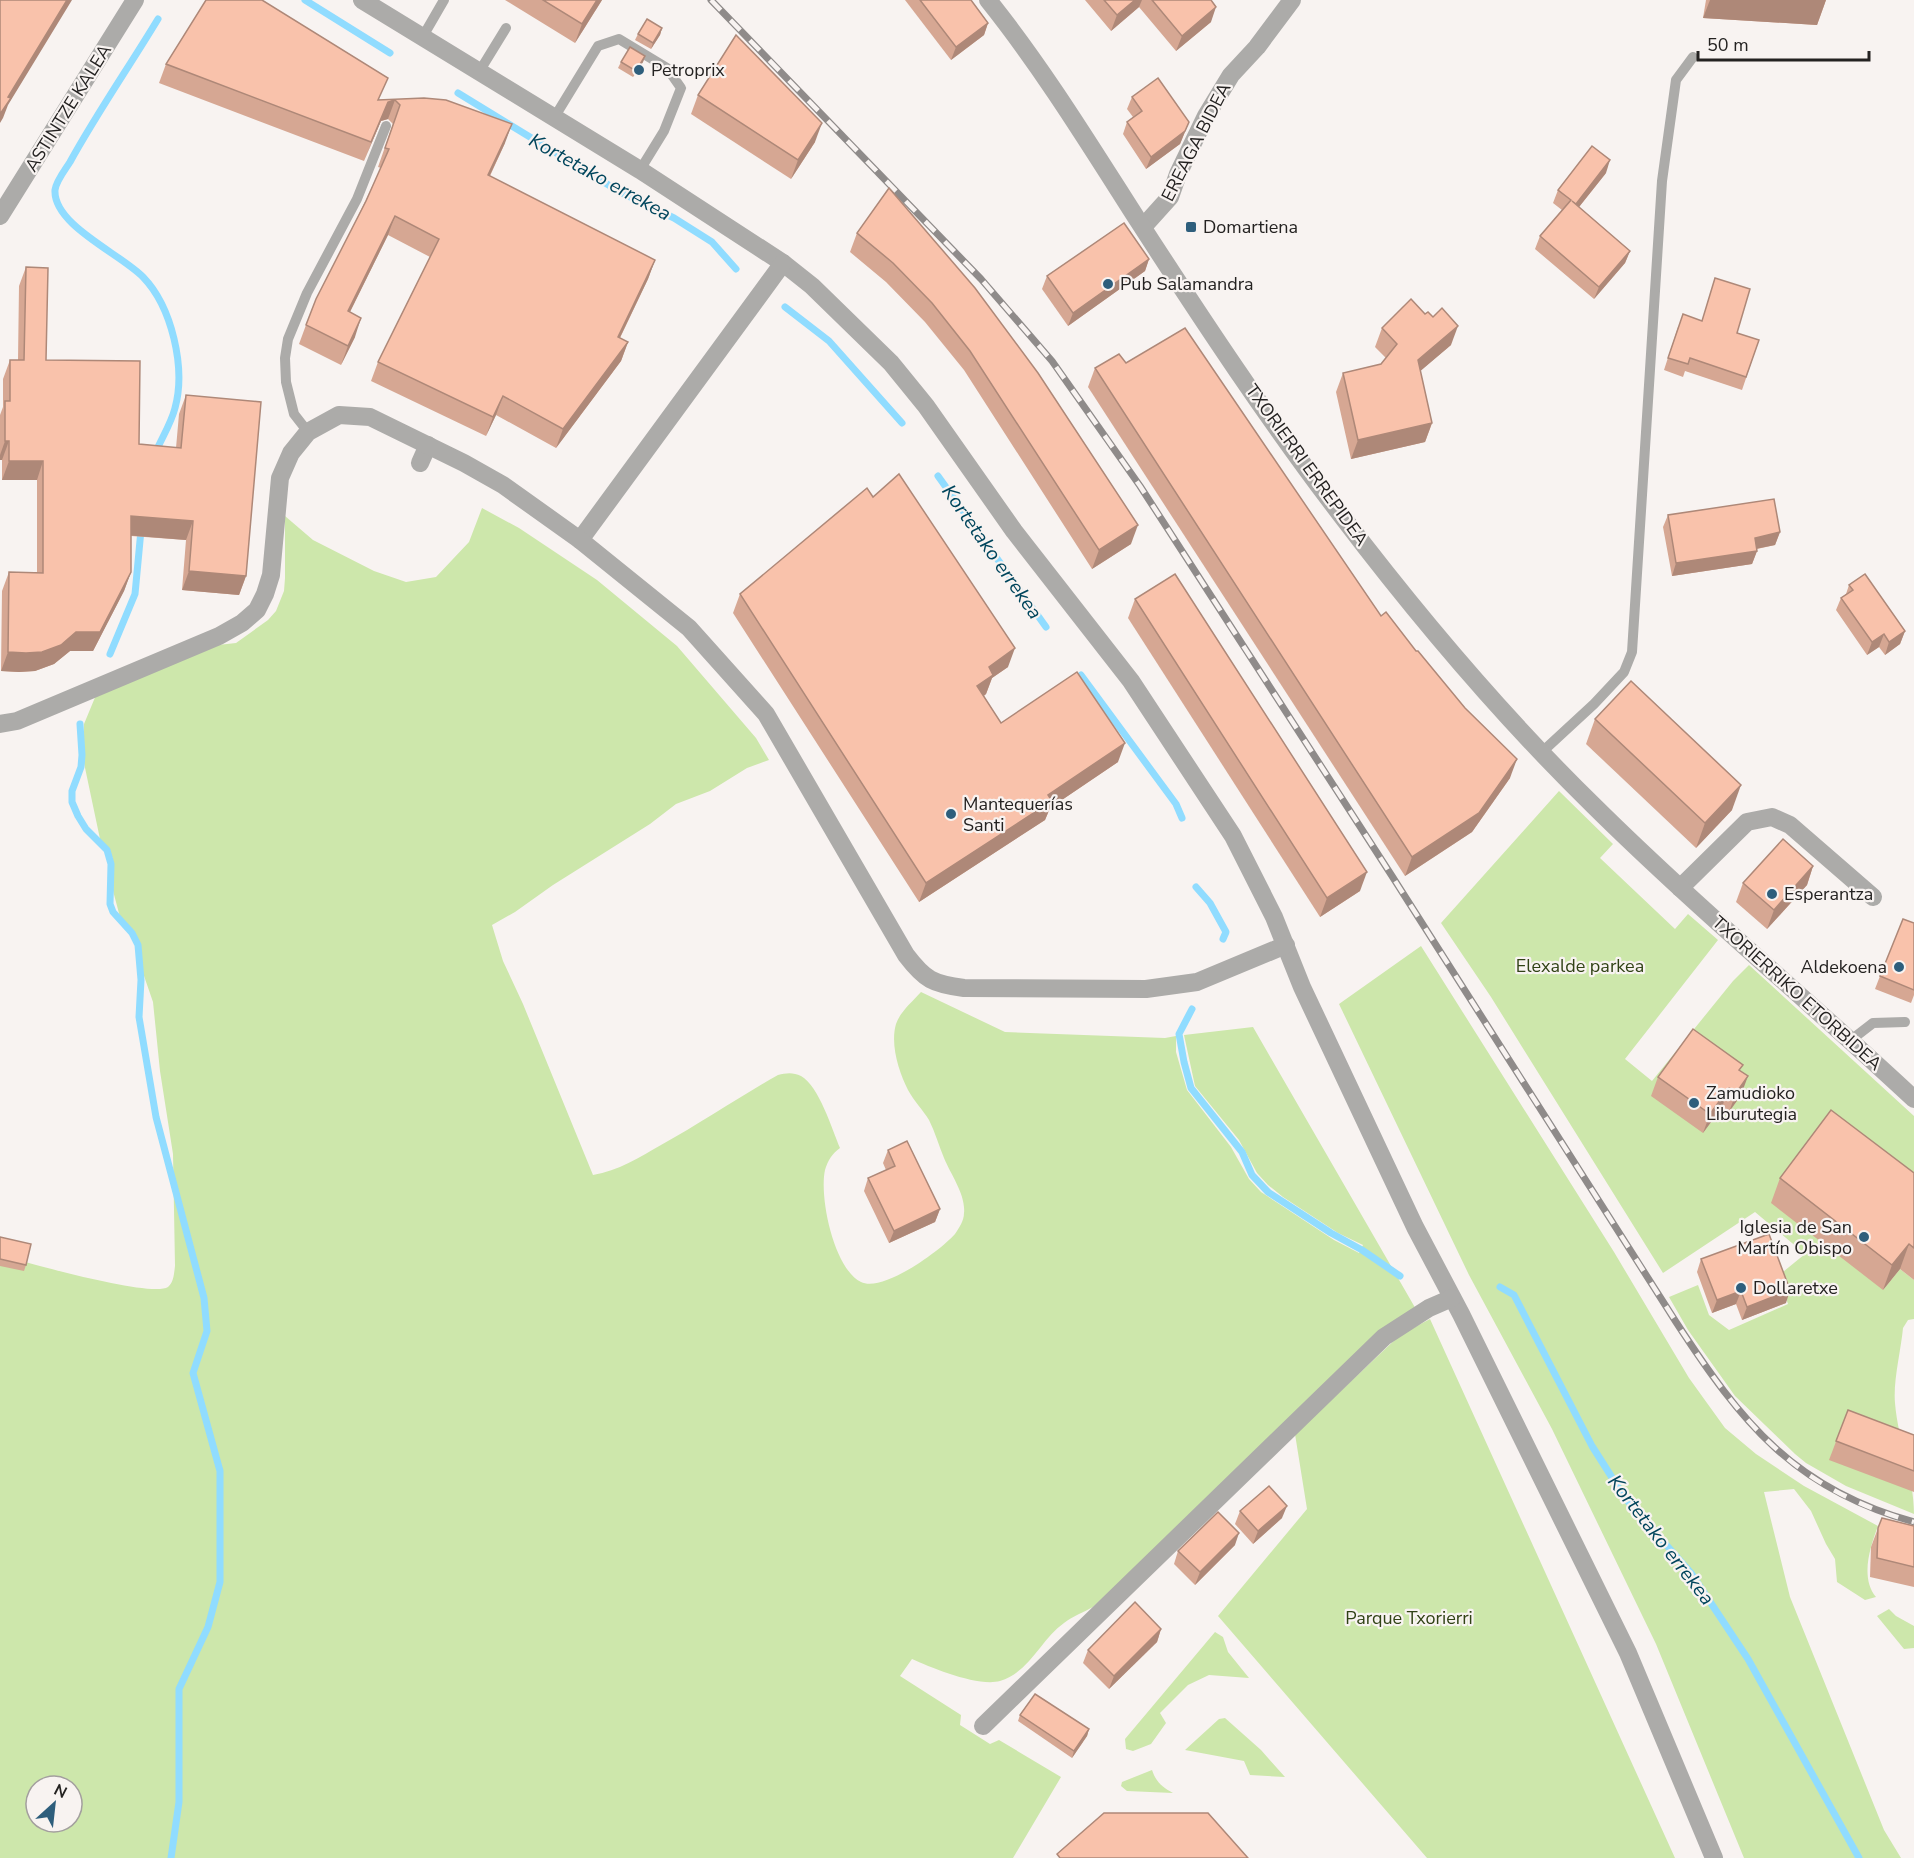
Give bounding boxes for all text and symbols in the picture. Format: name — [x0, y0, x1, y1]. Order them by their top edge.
scale bar — [1698, 24, 1869, 62]
text: 50 m — [1707, 33, 1749, 57]
street label: ASTINTZE KALEA — [19, 40, 117, 176]
place label: Petroprix — [651, 58, 725, 82]
marker: Petroprix — [632, 63, 646, 77]
street label: EREAGA BIDEA — [1156, 79, 1236, 205]
water label: Kortetako errekea — [524, 127, 676, 227]
place label: Domartiena — [1203, 215, 1298, 239]
marker: Domartiena — [1184, 220, 1198, 234]
place label: Pub Salamandra — [1120, 272, 1254, 296]
marker: Pub Salamandra — [1101, 277, 1115, 291]
street label: TXORIERRI ERREPIDEA — [1240, 379, 1374, 551]
water label: Kortetako errekea — [935, 479, 1049, 625]
place label: Mantequerías Santi — [963, 792, 1073, 837]
marker: Mantequerías Santi — [944, 807, 958, 821]
place label: Esperantza — [1784, 882, 1873, 906]
marker: Esperantza — [1765, 887, 1779, 901]
street label: TXORIERRIKO ETORBIDEA — [1707, 910, 1887, 1076]
park label: Elexalde parkea — [1516, 954, 1644, 978]
place label: Aldekoena — [1800, 955, 1887, 979]
marker: Aldekoena — [1892, 960, 1906, 974]
place label: Zamudioko Liburutegia — [1706, 1081, 1797, 1126]
marker: Zamudioko Liburutegia — [1687, 1096, 1701, 1110]
place label: Iglesia de San Martín Obispo — [1737, 1215, 1852, 1260]
marker: Iglesia de San Martín Obispo — [1857, 1230, 1871, 1244]
place label: Dollaretxe — [1753, 1276, 1838, 1300]
marker: Dollaretxe — [1734, 1281, 1748, 1295]
water label: Kortetako errekea — [1602, 1469, 1720, 1611]
park label: Parque Txorierri — [1345, 1606, 1473, 1630]
north arrow — [24, 1774, 84, 1834]
text: N — [50, 1779, 71, 1804]

